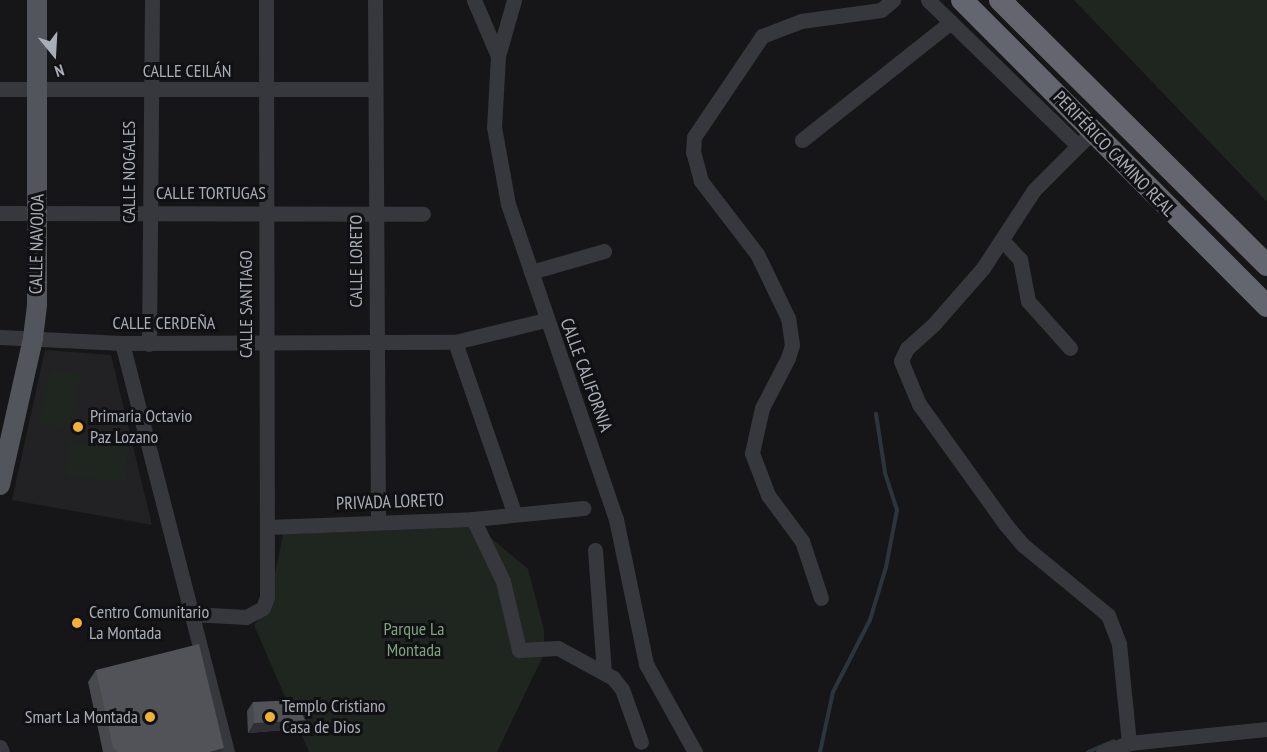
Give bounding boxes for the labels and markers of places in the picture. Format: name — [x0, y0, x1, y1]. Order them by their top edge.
place label: Primaria Octavio Paz Lozano — [90, 406, 192, 448]
marker: Primaria Octavio Paz Lozano — [71, 420, 85, 434]
place label: Centro Comunitario La Montada — [89, 602, 209, 644]
marker: Centro Comunitario La Montada — [70, 616, 84, 630]
place label: Templo Cristiano Casa de Dios — [282, 696, 386, 738]
place label: Smart La Montada — [25, 706, 138, 728]
marker: Smart La Montada — [143, 710, 157, 724]
marker: Templo Cristiano Casa de Dios — [263, 710, 277, 724]

